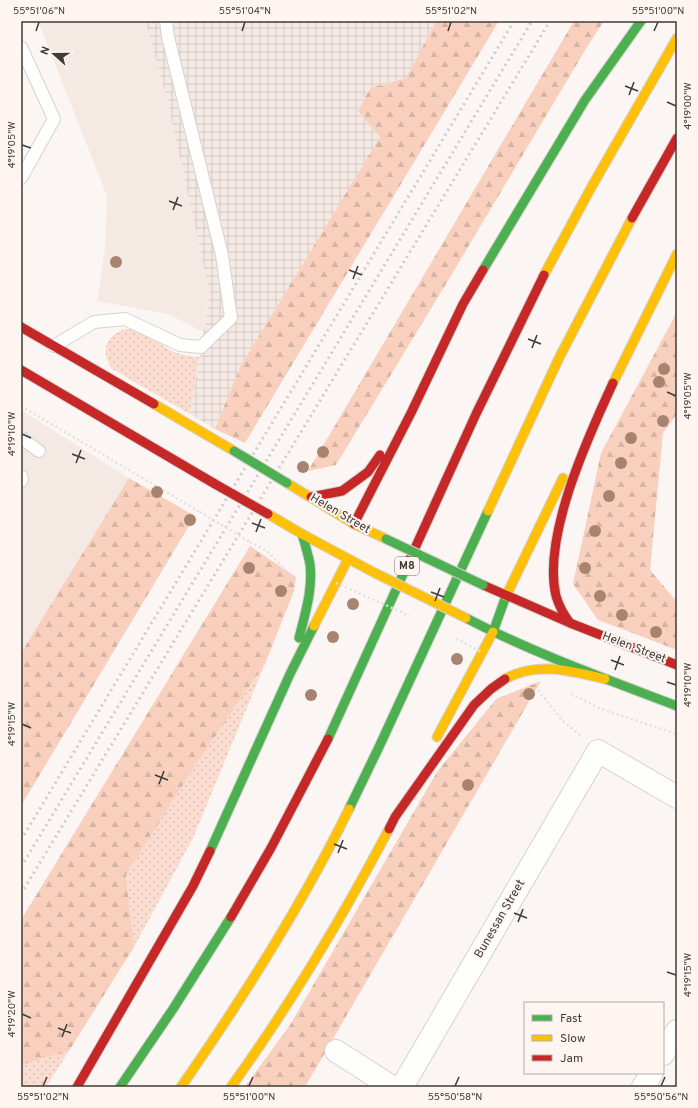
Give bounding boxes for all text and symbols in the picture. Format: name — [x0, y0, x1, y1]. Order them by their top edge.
text: 55°51'06"N — [13, 5, 65, 18]
text: 55°51'04"N — [219, 5, 271, 18]
text: 55°51'02"N — [425, 5, 477, 18]
text: 55°51'00"N — [632, 5, 684, 18]
north arrow — [34, 34, 74, 74]
text: N — [38, 45, 54, 57]
text: 4°19'00"W — [682, 82, 695, 130]
text: 4°19'05"W — [6, 121, 19, 169]
text: 4°19'05"W — [682, 372, 695, 420]
text: 4°19'10"W — [6, 412, 19, 456]
street label: Helen Street — [307, 490, 373, 538]
road number: M8 — [395, 557, 419, 575]
street label: Helen Street — [600, 628, 668, 668]
text: 4°19'10"W — [682, 663, 695, 707]
text: 4°19'15"W — [6, 702, 19, 746]
street label: Bunessan Street — [471, 877, 529, 961]
text: 4°19'15"W — [682, 953, 695, 997]
text: 4°19'20"W — [6, 990, 19, 1038]
legend — [524, 1002, 664, 1074]
text: Fast — [560, 1011, 582, 1027]
text: Slow — [560, 1031, 586, 1047]
text: Jam — [560, 1051, 583, 1067]
text: 55°51'02"N — [17, 1091, 69, 1104]
text: 55°51'00"N — [223, 1091, 275, 1104]
text: 55°50'58"N — [428, 1091, 482, 1104]
text: 55°50'56"N — [634, 1091, 688, 1104]

